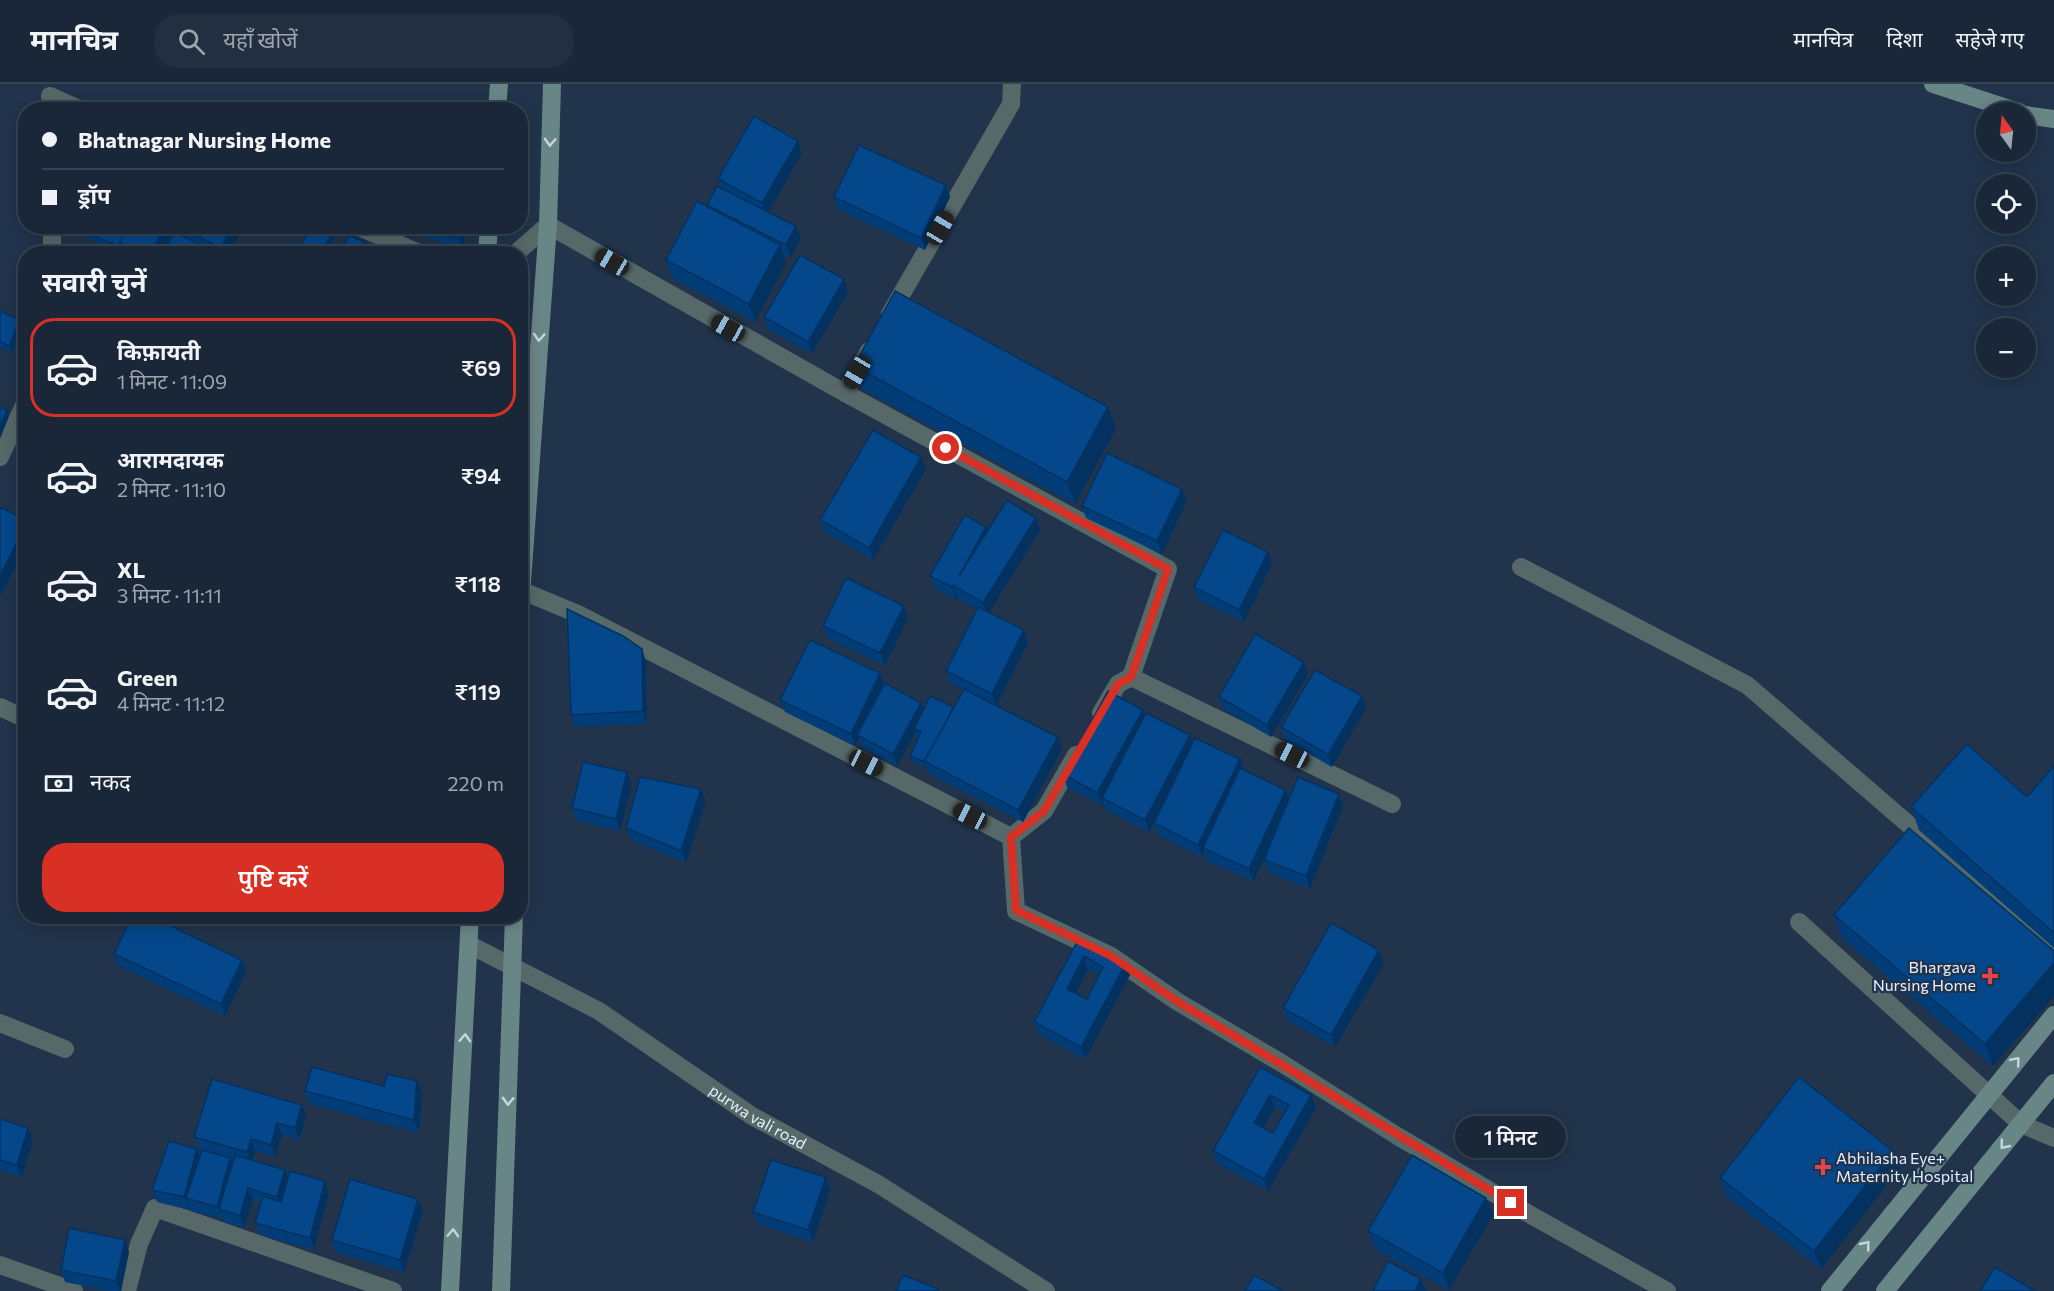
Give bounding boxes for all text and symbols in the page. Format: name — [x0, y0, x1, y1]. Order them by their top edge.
search box — [154, 14, 574, 68]
text: मानचित्र — [30, 22, 118, 56]
icon: search — [175, 25, 208, 58]
text: यहाँ खोजें — [223, 26, 298, 53]
text: मानचित्र — [1793, 26, 1853, 51]
text: दिशा — [1886, 26, 1923, 51]
text: सहेजे गए — [1956, 26, 2024, 51]
north arrow — [1976, 102, 2036, 162]
map controls — [1976, 102, 2036, 378]
text: Bhatnagar Nursing Home — [78, 126, 331, 153]
one-way arrow — [544, 138, 556, 147]
button: locate — [1976, 174, 2036, 234]
text: ड्रॉप — [78, 182, 111, 209]
car — [923, 208, 957, 248]
car — [592, 245, 632, 279]
button: + — [1976, 246, 2036, 306]
text: सवारी चुनें — [42, 265, 147, 298]
car — [708, 311, 748, 345]
button: − — [1976, 318, 2036, 378]
one-way arrow — [533, 333, 546, 342]
text: किफ़ायती — [117, 338, 201, 365]
icon: car — [45, 341, 99, 395]
car — [840, 352, 874, 392]
text: ₹69 — [461, 354, 501, 381]
text: 1 मिनट · 11:09 — [117, 369, 227, 393]
route start — [932, 434, 959, 461]
text: आरामदायक — [117, 446, 224, 473]
icon: car — [45, 449, 99, 503]
text: ₹94 — [461, 462, 501, 489]
text: 2 मिनट · 11:10 — [117, 477, 226, 501]
text: XL — [117, 556, 145, 583]
icon: car — [45, 557, 99, 611]
text: ₹118 — [454, 570, 501, 597]
text: 3 मिनट · 11:11 — [117, 583, 222, 607]
text: Green — [117, 664, 178, 691]
icon: car — [45, 665, 99, 719]
text: ₹119 — [455, 678, 501, 705]
text: 4 मिनट · 11:12 — [117, 691, 225, 715]
car — [1272, 739, 1312, 771]
car — [846, 747, 886, 779]
icon: cash — [42, 767, 75, 800]
text: नकद — [90, 768, 131, 795]
text: 220 m — [448, 771, 504, 795]
car — [950, 800, 990, 832]
button: पुष्टि करें — [42, 843, 504, 912]
place label: Bhargava Nursing Home — [1873, 957, 1976, 994]
marker: Bhargava Nursing Home — [1981, 967, 1999, 985]
one-way arrow — [458, 1033, 471, 1042]
one-way arrow — [2008, 1057, 2019, 1068]
street label: purwa vali road — [706, 1080, 810, 1153]
one-way arrow — [502, 1096, 514, 1105]
callout: 1 मिनट — [1456, 1116, 1567, 1158]
text: 1 मिनट — [1484, 1125, 1537, 1149]
one-way arrow — [2000, 1138, 2011, 1149]
place label: Abhilasha Eye+ Maternity Hospital — [1836, 1148, 1973, 1185]
marker: Abhilasha Eye+ Maternity Hospital — [1814, 1158, 1832, 1176]
route end — [1497, 1189, 1524, 1216]
one-way arrow — [446, 1228, 459, 1237]
one-way arrow — [1859, 1241, 1870, 1252]

